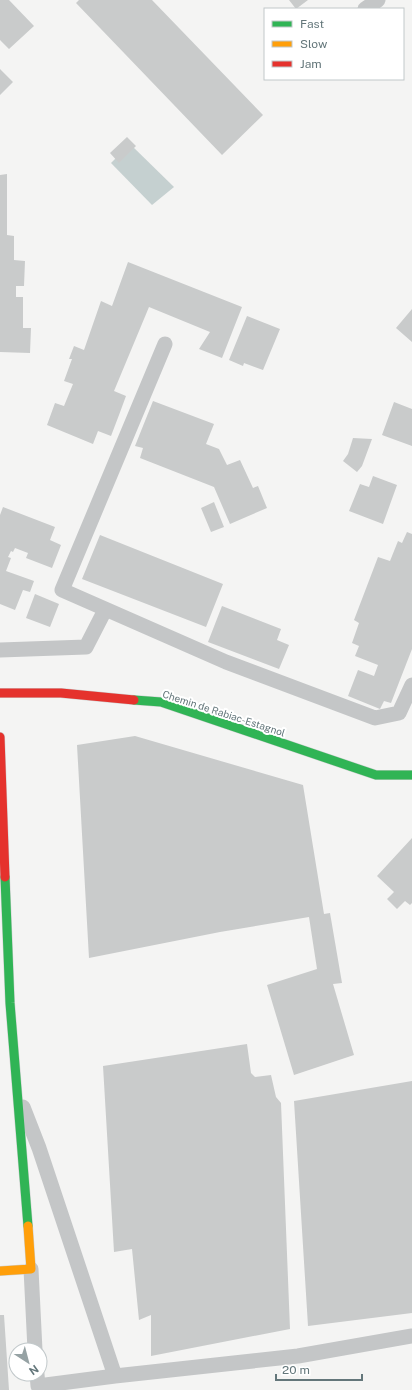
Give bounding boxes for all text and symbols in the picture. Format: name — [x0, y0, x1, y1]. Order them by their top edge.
legend — [264, 8, 404, 80]
text: Fast — [300, 17, 325, 31]
text: Slow — [300, 37, 328, 51]
text: Jam — [300, 57, 322, 71]
street label: Chemin de Rabiac-Estagnol — [161, 687, 287, 739]
north arrow — [8, 1342, 48, 1382]
scale bar — [276, 1356, 362, 1382]
text: N — [27, 1363, 41, 1377]
text: 20 m — [282, 1363, 310, 1377]

